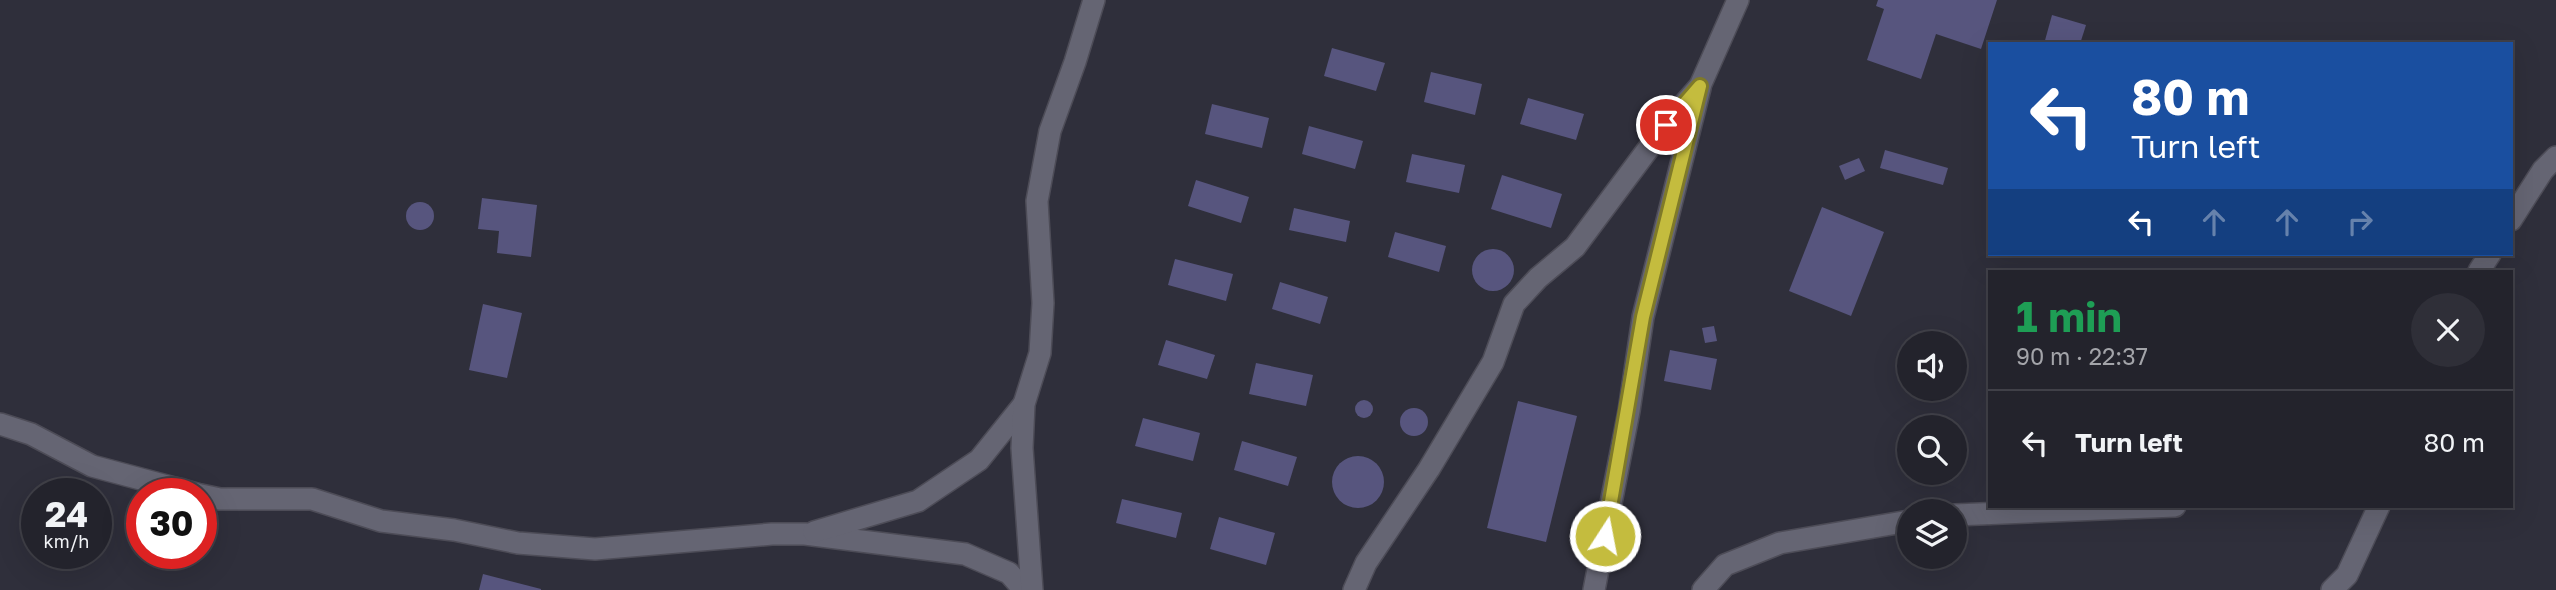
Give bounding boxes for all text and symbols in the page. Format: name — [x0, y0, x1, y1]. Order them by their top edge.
text: 80 m — [2131, 67, 2249, 126]
icon: left — [2016, 70, 2107, 161]
pin — [1636, 95, 1696, 155]
icon: arrive — [1647, 106, 1685, 144]
text: Turn left — [2131, 127, 2260, 165]
icon: left — [2122, 203, 2160, 241]
icon: ahead — [2195, 203, 2233, 241]
icon: ahead — [2268, 203, 2306, 241]
icon: right — [2341, 203, 2379, 241]
text: 1 min — [2016, 291, 2122, 341]
button: close — [2411, 293, 2485, 367]
map controls — [1897, 331, 1967, 569]
button: sound — [1897, 331, 1967, 401]
text: 90 m · 22:37 — [2016, 342, 2148, 370]
button: search — [1897, 415, 1967, 485]
icon: left — [2016, 424, 2054, 462]
text: Turn left — [2075, 427, 2183, 458]
text: 80 m — [2424, 427, 2485, 458]
speed limit sign: 30 — [126, 478, 217, 569]
text: 24 — [45, 493, 88, 535]
position arrow — [1568, 499, 1642, 573]
button: layers — [1897, 499, 1967, 569]
text: km/h — [44, 530, 89, 552]

